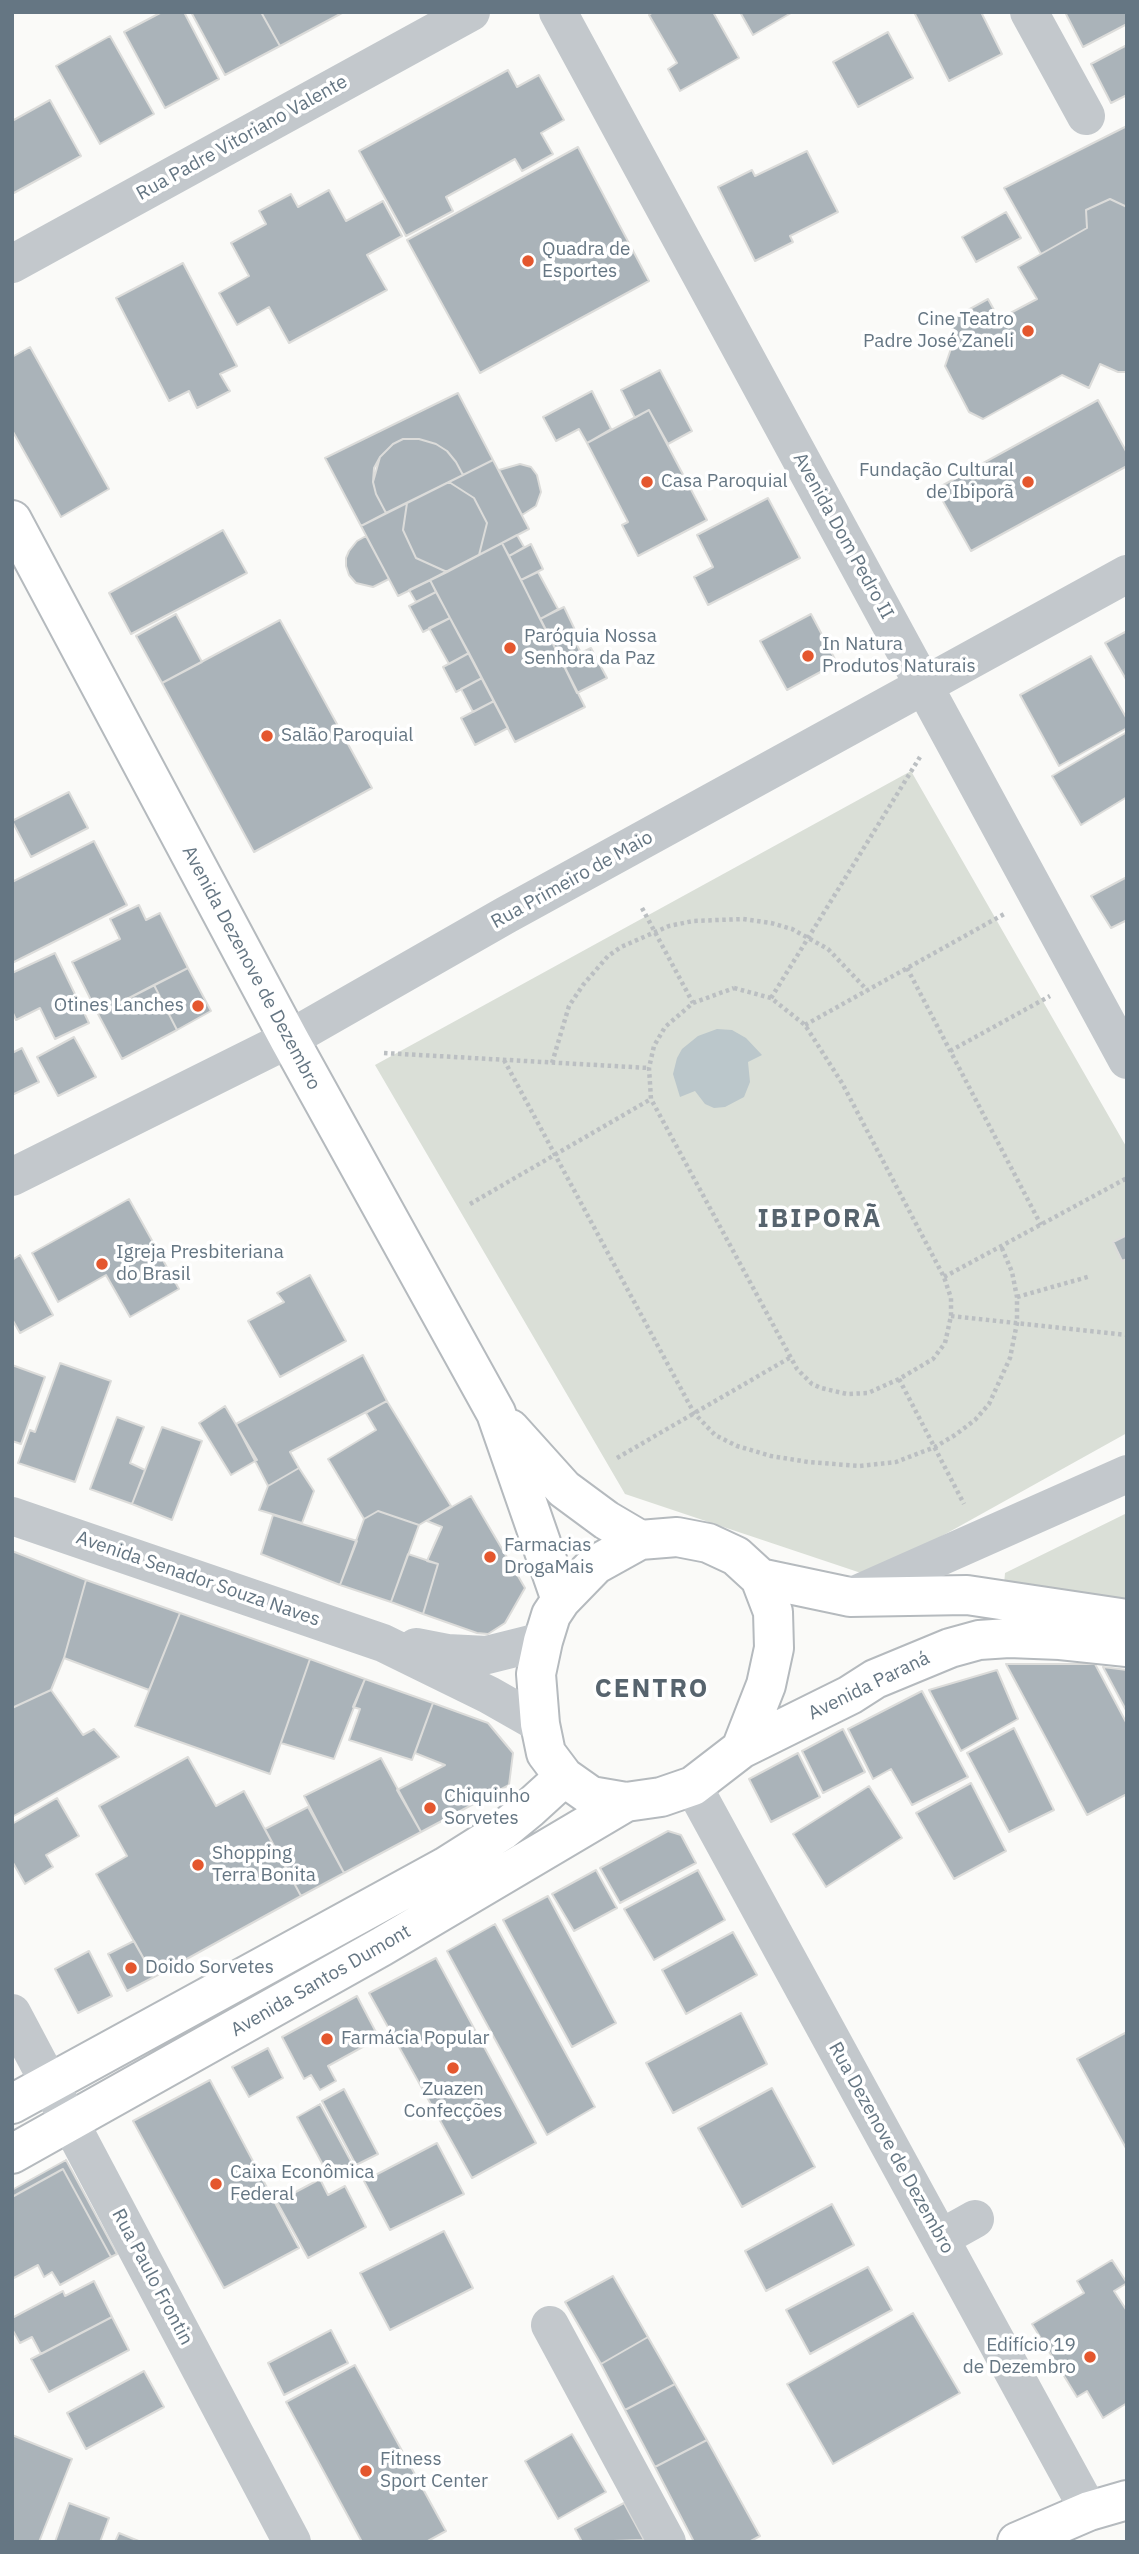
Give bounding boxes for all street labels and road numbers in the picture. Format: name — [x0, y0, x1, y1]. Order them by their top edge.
street label: Rua Padre Vitoriano Valente — [132, 70, 352, 206]
street label: Avenida Dom Pedro II — [788, 449, 898, 623]
street label: Rua Primeiro de Maio — [487, 826, 657, 934]
street label: Avenida Dezenove de Dezembro — [177, 842, 325, 1094]
street label: Avenida Senador Souza Naves — [73, 1526, 323, 1632]
street label: Avenida Paraná — [805, 1647, 933, 1725]
street label: Avenida Santos Dumont — [227, 1920, 415, 2042]
street label: Rua Dezenove de Dezembro — [823, 2038, 959, 2258]
street label: Rua Paulo Frontin — [107, 2205, 197, 2349]

